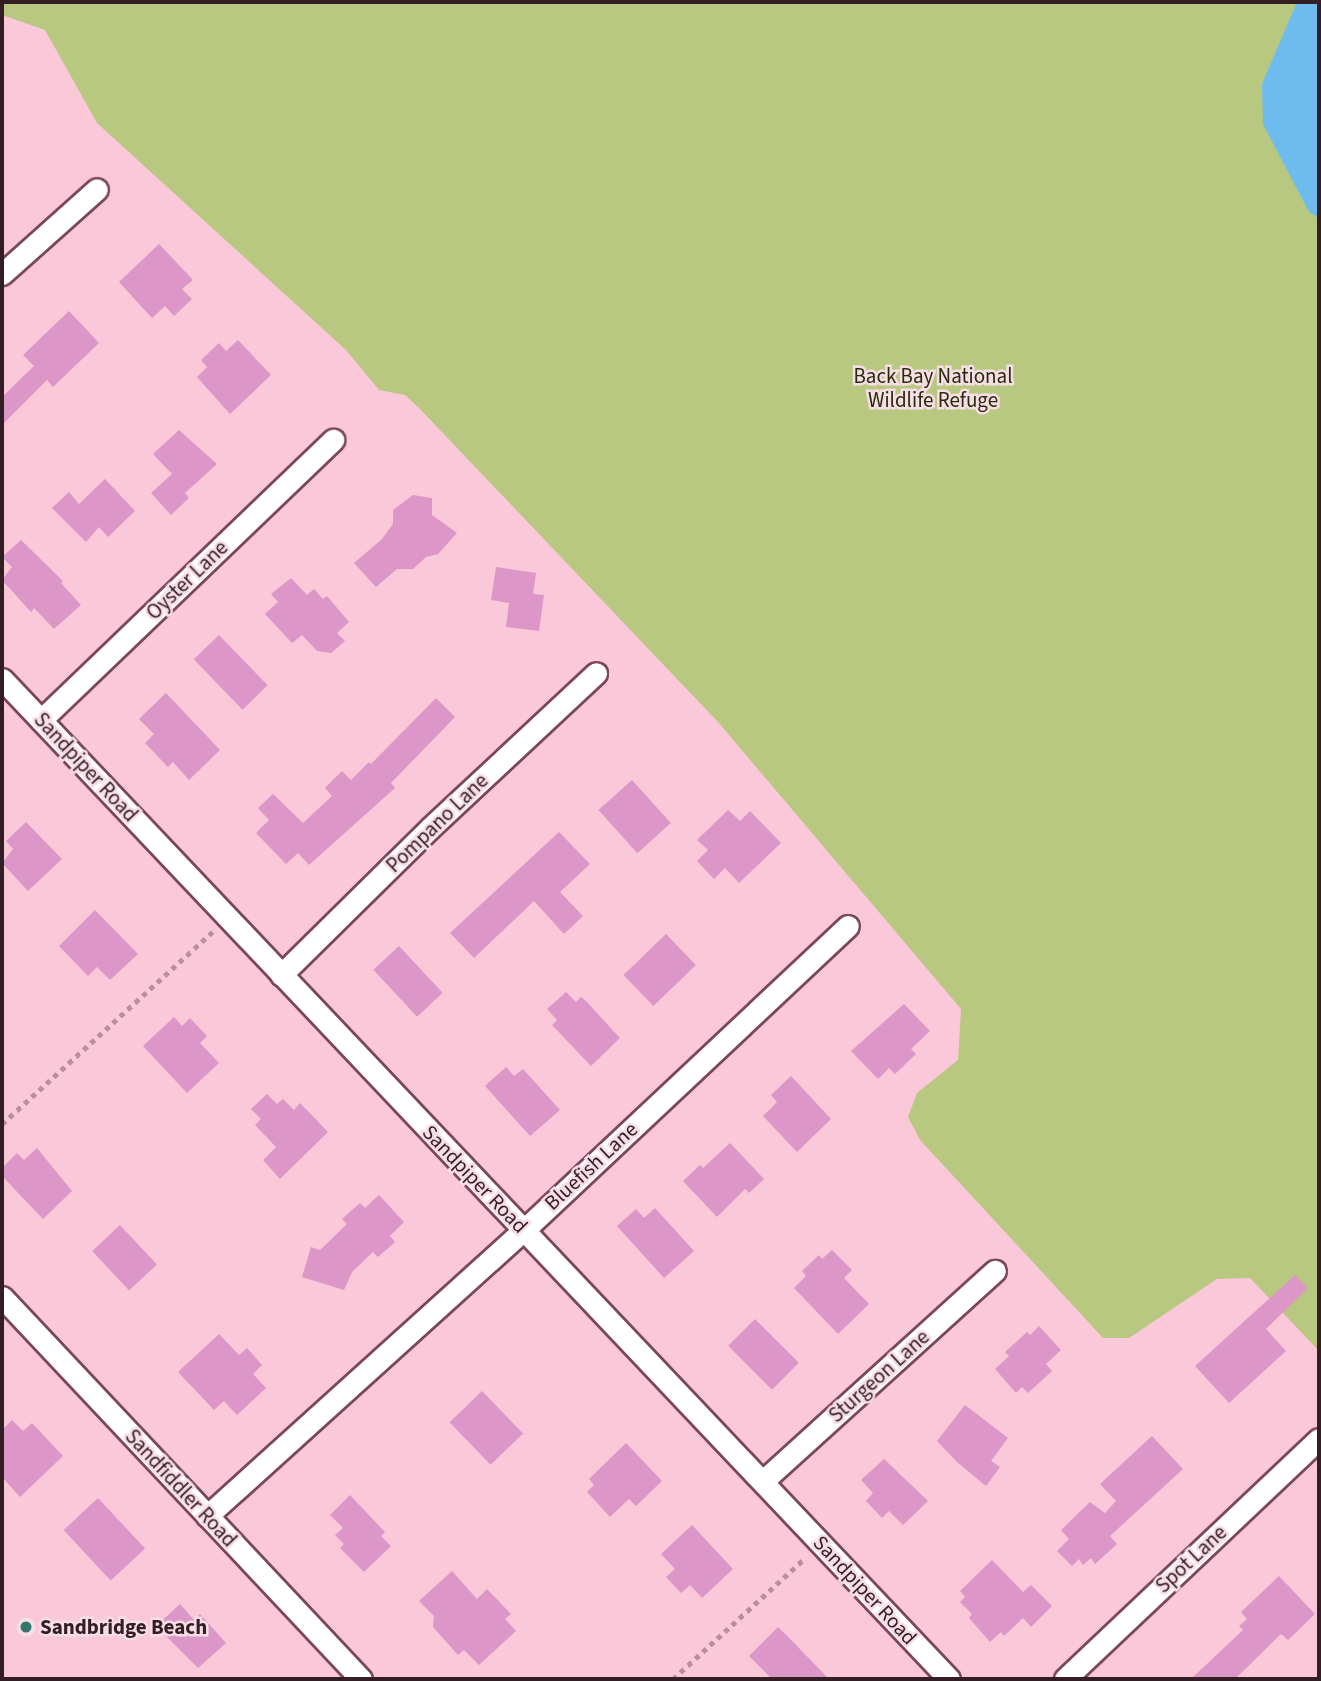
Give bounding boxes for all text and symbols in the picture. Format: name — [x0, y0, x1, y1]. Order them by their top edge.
park label: Back Bay National Wildlife Refuge — [854, 363, 1012, 413]
street label: Oyster Lane — [141, 535, 233, 625]
street label: Sandpiper Road — [29, 707, 143, 827]
street label: Pompano Lane — [381, 768, 493, 878]
street label: Bluefish Lane — [539, 1117, 643, 1215]
street label: Sandpiper Road — [417, 1120, 533, 1238]
street label: Sturgeon Lane — [823, 1324, 935, 1428]
street label: Sandfiddler Road — [120, 1424, 242, 1552]
street label: Spot Lane — [1150, 1520, 1232, 1598]
street label: Sandpiper Road — [808, 1530, 922, 1650]
place label: Sandbridge Beach — [40, 1614, 207, 1640]
marker: Sandbridge Beach — [18, 1619, 34, 1635]

